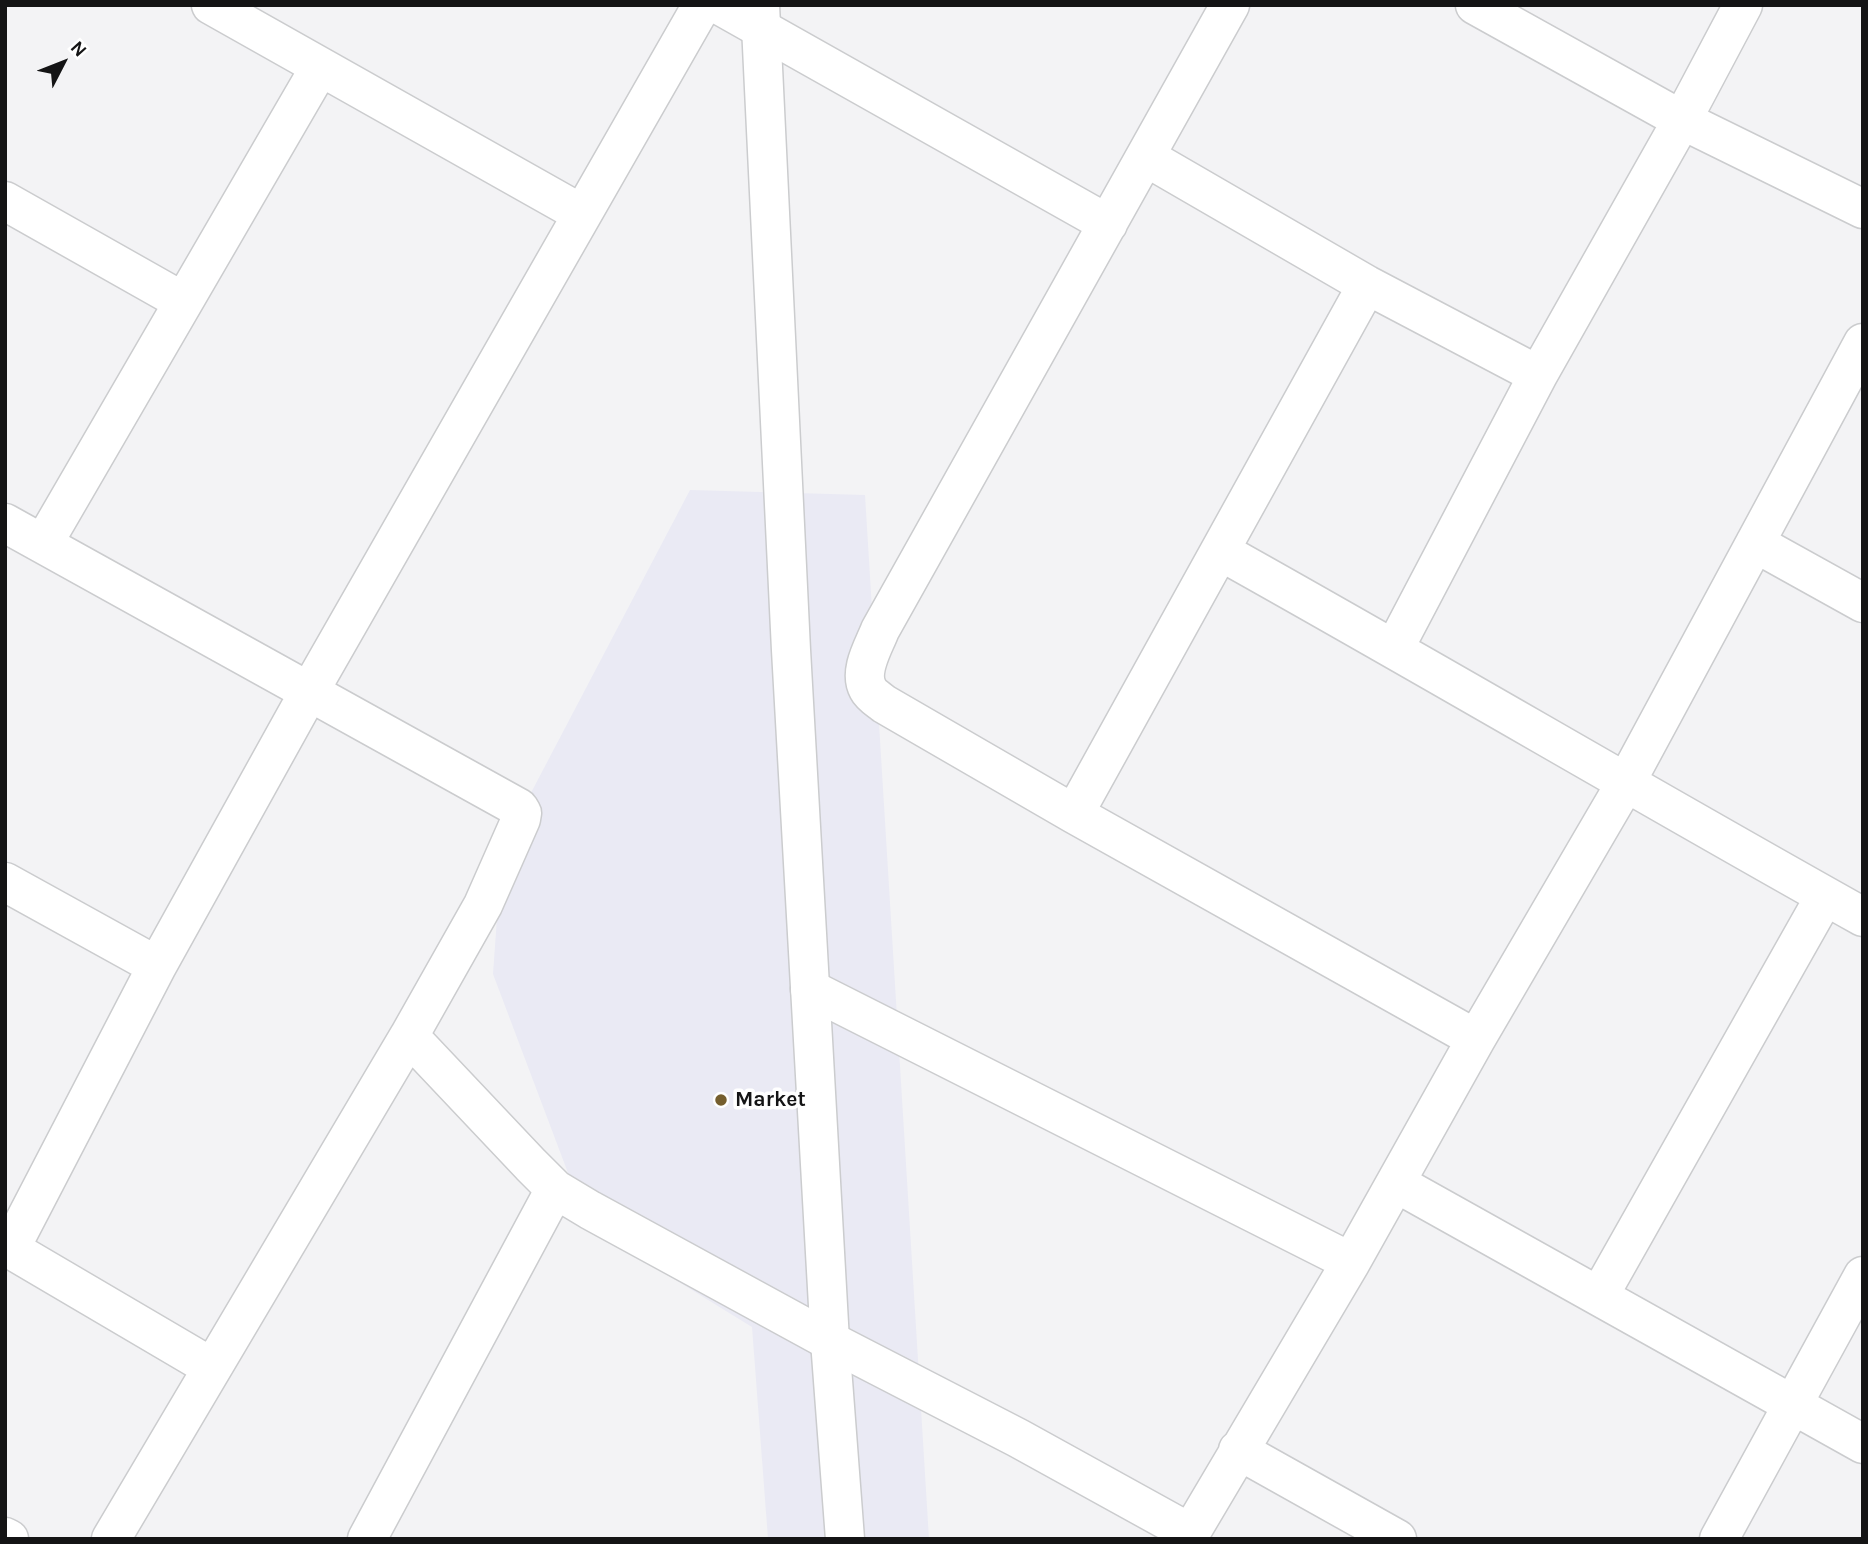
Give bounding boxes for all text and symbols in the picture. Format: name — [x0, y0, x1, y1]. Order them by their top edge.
north arrow — [28, 28, 98, 98]
text: N — [66, 37, 91, 61]
place label: Market — [735, 1087, 806, 1113]
marker: Market — [713, 1092, 729, 1108]

